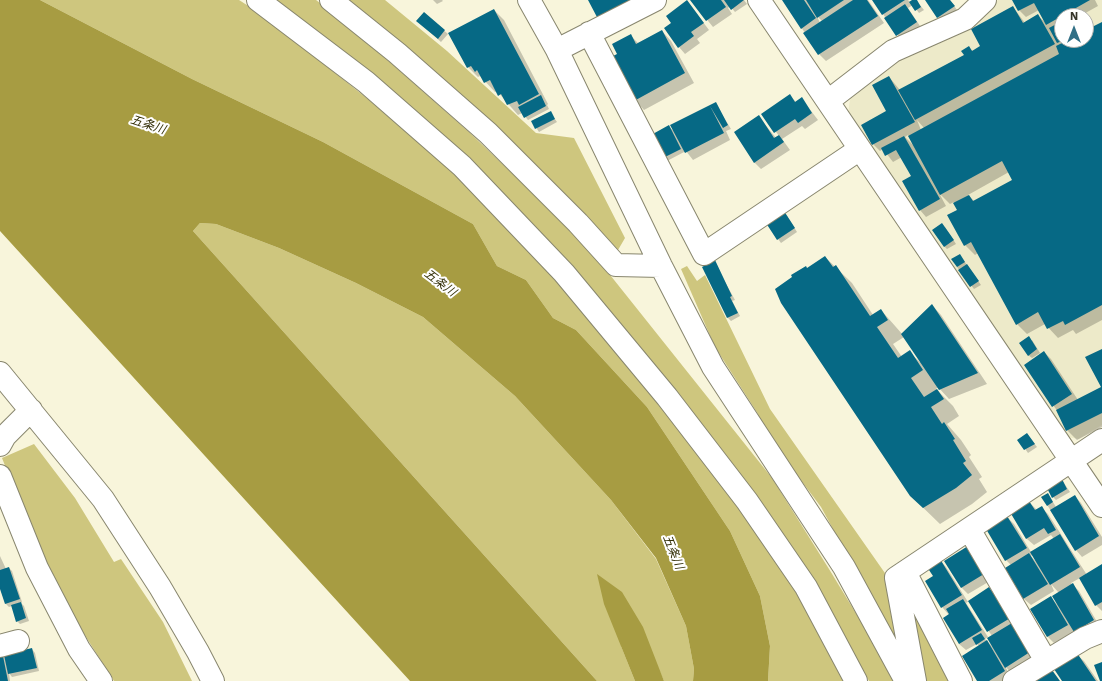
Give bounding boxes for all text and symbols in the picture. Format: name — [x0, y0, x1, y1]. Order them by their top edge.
north arrow — [1054, 8, 1094, 48]
text: N — [1070, 10, 1078, 23]
water label: 五条川 — [129, 113, 167, 137]
water label: 五条川 — [421, 266, 459, 300]
water label: 五条川 — [660, 533, 686, 571]

